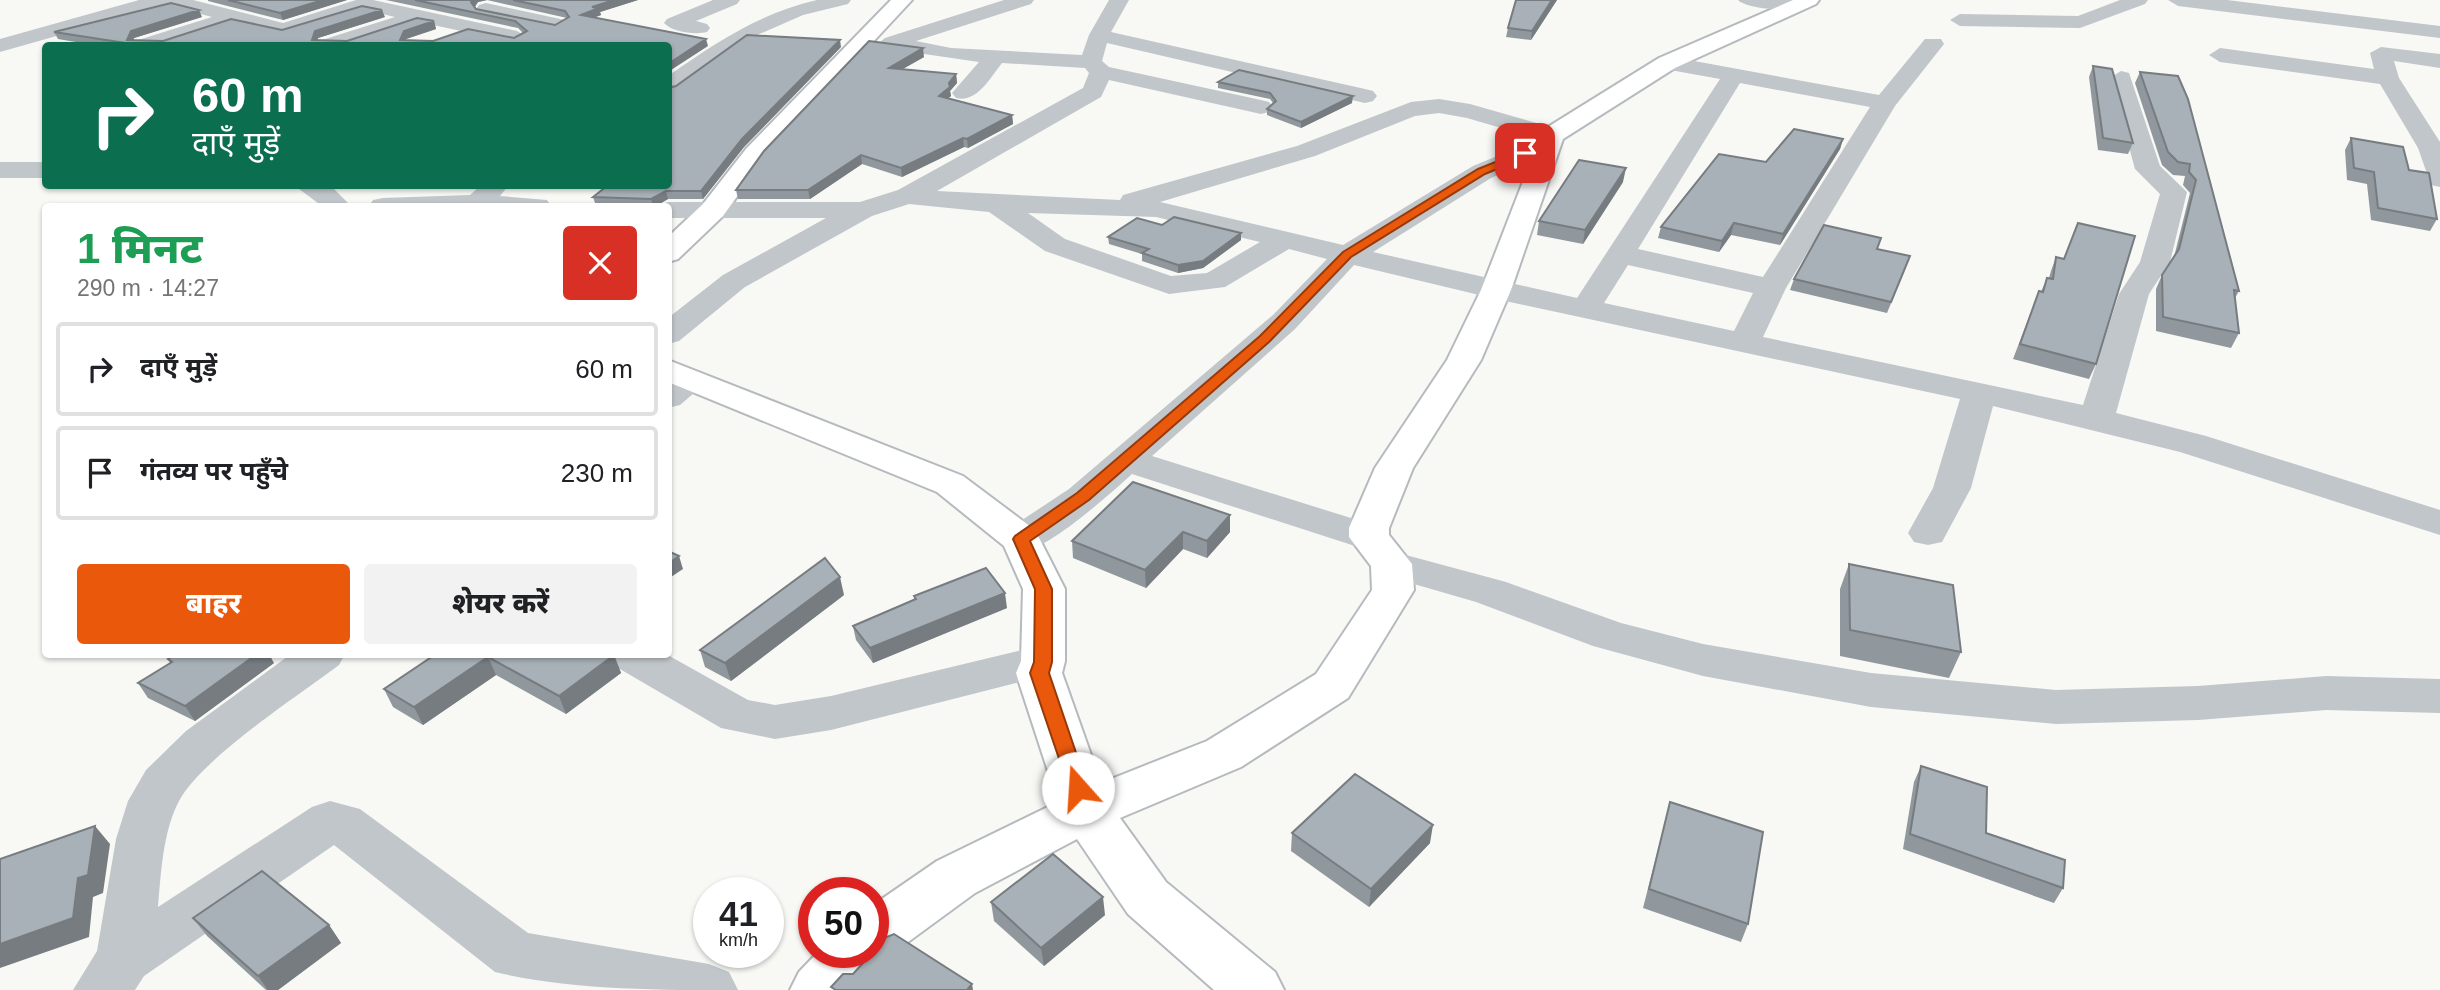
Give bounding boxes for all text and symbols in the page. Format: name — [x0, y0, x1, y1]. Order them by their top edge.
text: 60 m — [192, 68, 304, 122]
icon: right — [77, 70, 168, 161]
pin — [1495, 123, 1555, 183]
text: दाएँ मुड़ें — [192, 125, 280, 161]
icon: arrive — [1506, 134, 1544, 172]
text: 1 मिनट — [77, 225, 202, 272]
button: close — [563, 226, 637, 300]
text: 290 m · 14:27 — [77, 275, 219, 301]
icon: right — [81, 350, 119, 388]
text: दाएँ मुड़ें — [140, 352, 217, 382]
text: 60 m — [575, 354, 633, 384]
icon: arrive — [81, 454, 119, 492]
text: गंतव्य पर पहुँचे — [140, 456, 288, 486]
text: 230 m — [561, 458, 633, 488]
button: बाहर — [77, 564, 350, 644]
button: शेयर करें — [364, 564, 637, 644]
position arrow — [1041, 751, 1115, 825]
speed limit sign: 50 — [798, 877, 889, 968]
text: 41 — [719, 894, 758, 933]
text: km/h — [719, 930, 758, 950]

